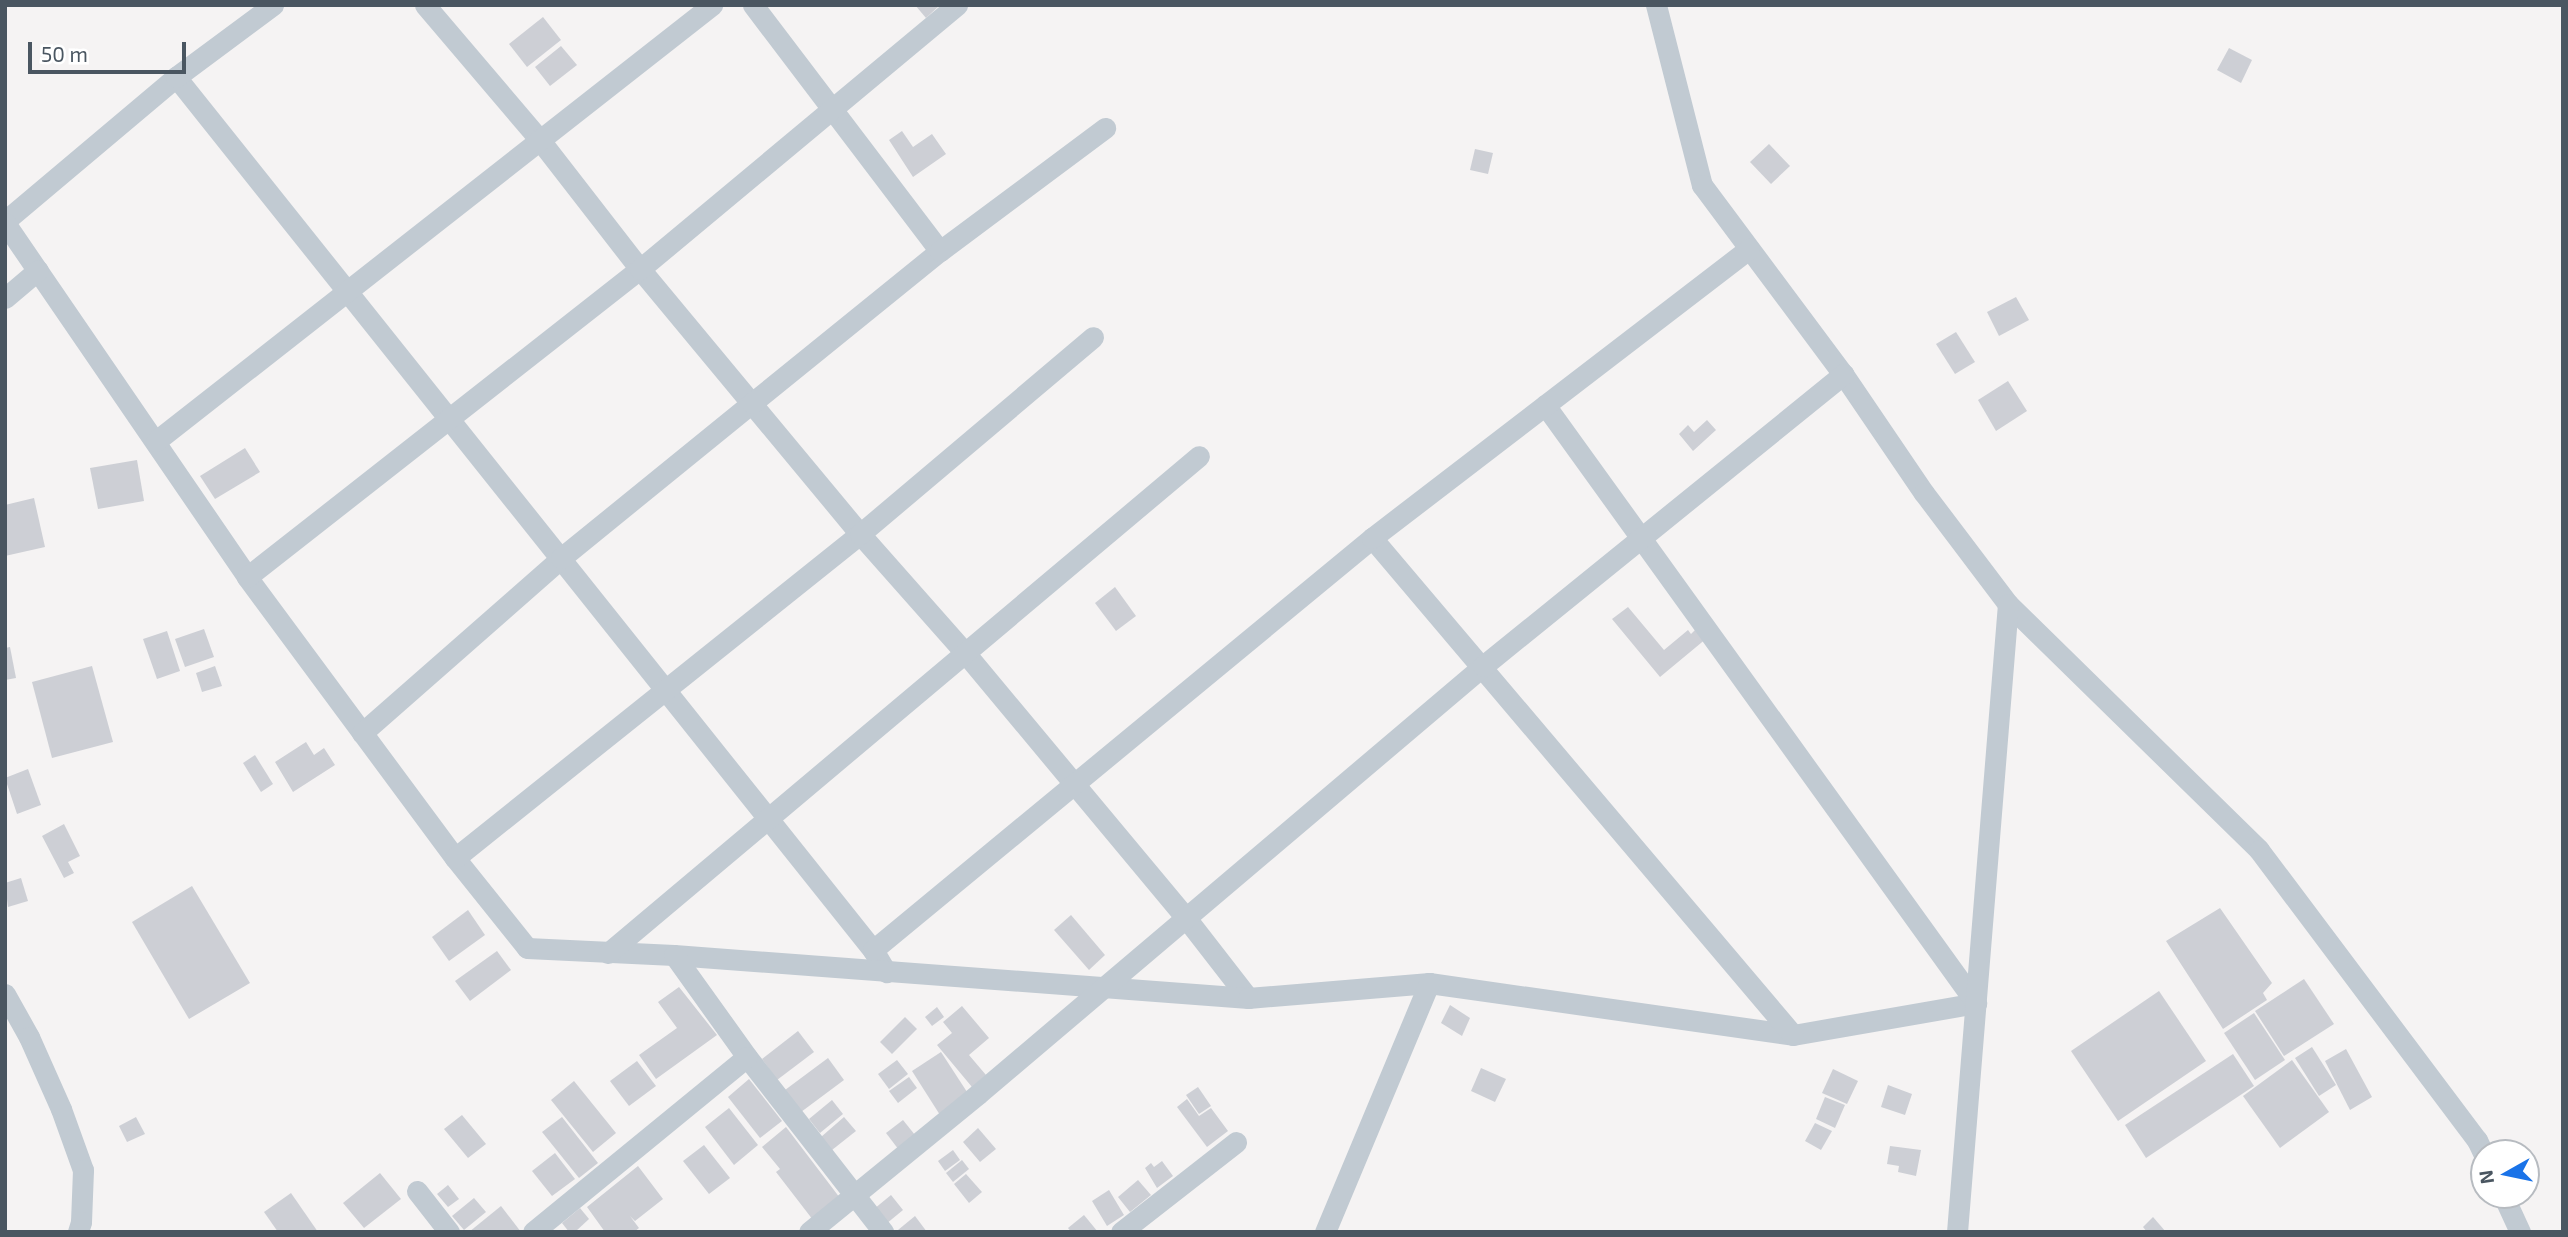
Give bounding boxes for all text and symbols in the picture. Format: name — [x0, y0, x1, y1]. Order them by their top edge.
scale bar — [32, 28, 189, 72]
text: 50 m — [41, 41, 88, 66]
north arrow — [2470, 1139, 2540, 1209]
text: N — [2473, 1168, 2498, 1186]

